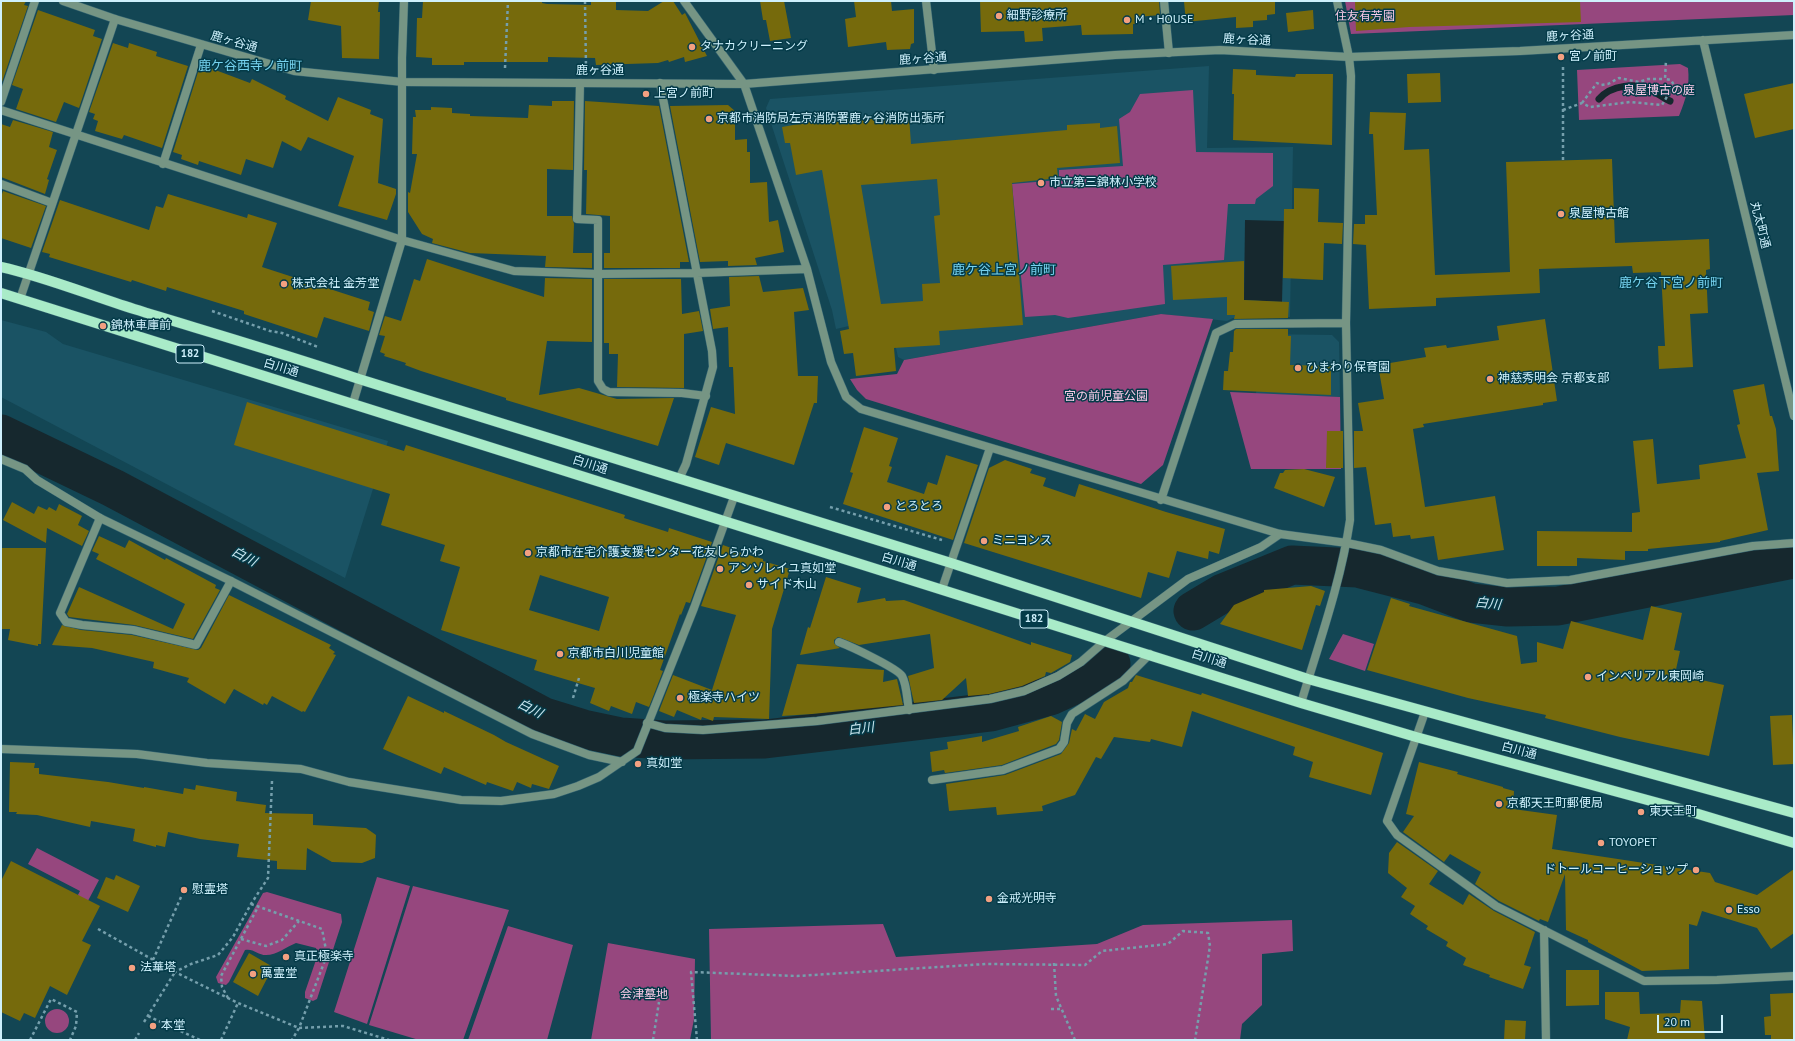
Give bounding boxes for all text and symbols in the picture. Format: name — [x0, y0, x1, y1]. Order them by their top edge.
place label: 細野診療所 — [1007, 9, 1067, 23]
park label: 住友有芳園 — [1335, 10, 1395, 24]
marker: 細野診療所 — [994, 11, 1004, 21]
place label: M・HOUSE — [1135, 13, 1193, 27]
marker: M・HOUSE — [1122, 15, 1132, 25]
street label: 鹿ヶ谷通 — [209, 28, 259, 56]
street label: 鹿ヶ谷通 — [1546, 28, 1594, 44]
street label: 鹿ヶ谷通 — [1223, 32, 1271, 48]
place label: タナカクリーニング — [700, 40, 808, 54]
marker: タナカクリーニング — [687, 42, 697, 52]
street label: 鹿ヶ谷通 — [899, 50, 947, 68]
place label: 宮ノ前町 — [1569, 50, 1617, 64]
marker: 宮ノ前町 — [1556, 52, 1566, 62]
district label: 鹿ケ谷西寺ノ前町 — [198, 58, 302, 74]
street label: 鹿ヶ谷通 — [576, 64, 624, 78]
park label: 泉屋博古の庭 — [1623, 84, 1695, 98]
place label: 上宮ノ前町 — [654, 87, 714, 101]
marker: 上宮ノ前町 — [641, 89, 651, 99]
place label: 京都市消防局左京消防署鹿ヶ谷消防出張所 — [717, 112, 945, 126]
marker: 京都市消防局左京消防署鹿ヶ谷消防出張所 — [704, 114, 714, 124]
place label: 市立第三錦林小学校 — [1049, 176, 1157, 190]
marker: 市立第三錦林小学校 — [1036, 178, 1046, 188]
street label: 丸太町通 — [1747, 200, 1773, 250]
place label: 泉屋博古館 — [1569, 207, 1629, 221]
marker: 泉屋博古館 — [1556, 209, 1566, 219]
district label: 鹿ケ谷上宮ノ前町 — [952, 262, 1056, 278]
district label: 鹿ケ谷下宮ノ前町 — [1619, 275, 1723, 291]
place label: 株式会社 金芳堂 — [292, 277, 379, 291]
marker: 株式会社 金芳堂 — [279, 279, 289, 289]
place label: 錦林車庫前 — [111, 319, 171, 333]
marker: 錦林車庫前 — [98, 321, 108, 331]
road number: 182 — [176, 345, 204, 363]
street label: 白川通 — [262, 356, 300, 380]
place label: ひまわり保育園 — [1306, 361, 1390, 375]
marker: ひまわり保育園 — [1293, 363, 1303, 373]
place label: 神慈秀明会 京都支部 — [1498, 372, 1609, 386]
marker: 神慈秀明会 京都支部 — [1485, 374, 1495, 384]
park label: 宮の前児童公園 — [1064, 390, 1148, 404]
street label: 白川通 — [571, 453, 609, 477]
place label: とろとろ — [895, 500, 943, 514]
marker: とろとろ — [882, 502, 892, 512]
place label: ミニヨンス — [992, 534, 1052, 548]
marker: ミニヨンス — [979, 536, 989, 546]
water label: 白川 — [229, 544, 259, 570]
place label: 京都市在宅介護支援センター花友しらかわ — [536, 546, 764, 560]
marker: 京都市在宅介護支援センター花友しらかわ — [523, 548, 533, 558]
street label: 白川通 — [880, 550, 918, 574]
place label: アンソレイユ真如堂 — [728, 562, 836, 576]
marker: アンソレイユ真如堂 — [715, 564, 725, 574]
place label: サイド木山 — [757, 578, 817, 592]
marker: サイド木山 — [744, 580, 754, 590]
water label: 白川 — [1474, 595, 1502, 613]
road number: 182 — [1020, 610, 1048, 628]
place label: 京都市白川児童館 — [568, 647, 664, 661]
street label: 白川通 — [1190, 647, 1228, 671]
marker: 京都市白川児童館 — [555, 649, 565, 659]
place label: インペリアル東岡崎 — [1596, 670, 1704, 684]
marker: インペリアル東岡崎 — [1583, 672, 1593, 682]
place label: 極楽寺ハイツ — [688, 691, 760, 705]
marker: 極楽寺ハイツ — [675, 693, 685, 703]
water label: 白川 — [515, 696, 545, 722]
water label: 白川 — [847, 720, 875, 738]
street label: 白川通 — [1500, 739, 1538, 763]
place label: 真如堂 — [646, 757, 682, 771]
marker: 真如堂 — [633, 759, 643, 769]
place label: 京都天王町郵便局 — [1507, 797, 1603, 811]
marker: 京都天王町郵便局 — [1494, 799, 1504, 809]
place label: 東天王町 — [1649, 805, 1697, 819]
marker: 東天王町 — [1636, 807, 1646, 817]
place label: TOYOPET — [1609, 836, 1657, 850]
marker: TOYOPET — [1596, 838, 1606, 848]
place label: ドトールコーヒーショップ — [1544, 863, 1688, 877]
marker: ドトールコーヒーショップ — [1691, 865, 1701, 875]
place label: 慰霊塔 — [192, 883, 228, 897]
marker: 慰霊塔 — [179, 885, 189, 895]
place label: 金戒光明寺 — [997, 892, 1057, 906]
marker: 金戒光明寺 — [984, 894, 994, 904]
place label: Esso — [1737, 903, 1760, 917]
marker: Esso — [1724, 905, 1734, 915]
place label: 真正極楽寺 — [294, 950, 354, 964]
marker: 真正極楽寺 — [281, 952, 291, 962]
place label: 法華塔 — [140, 961, 176, 975]
marker: 法華塔 — [127, 963, 137, 973]
place label: 萬霊堂 — [261, 967, 297, 981]
marker: 萬霊堂 — [248, 969, 258, 979]
park label: 会津墓地 — [620, 988, 668, 1002]
scale bar — [1659, 1007, 1725, 1033]
text: 20 m — [1664, 1014, 1690, 1029]
place label: 本堂 — [161, 1019, 185, 1033]
marker: 本堂 — [148, 1021, 158, 1031]

